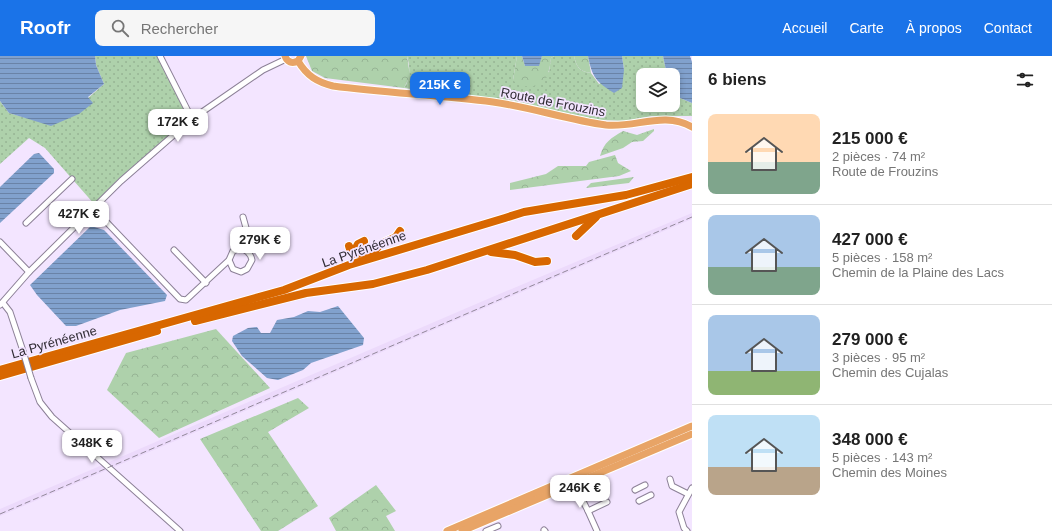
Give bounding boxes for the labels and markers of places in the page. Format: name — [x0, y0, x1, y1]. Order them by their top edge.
pin: 215K € — [407, 72, 473, 106]
pin: 172K € — [145, 109, 211, 143]
pin: 427K € — [46, 201, 112, 235]
pin: 279K € — [227, 227, 293, 261]
pin: 348K € — [59, 430, 125, 464]
pin: 246K € — [547, 475, 613, 509]

